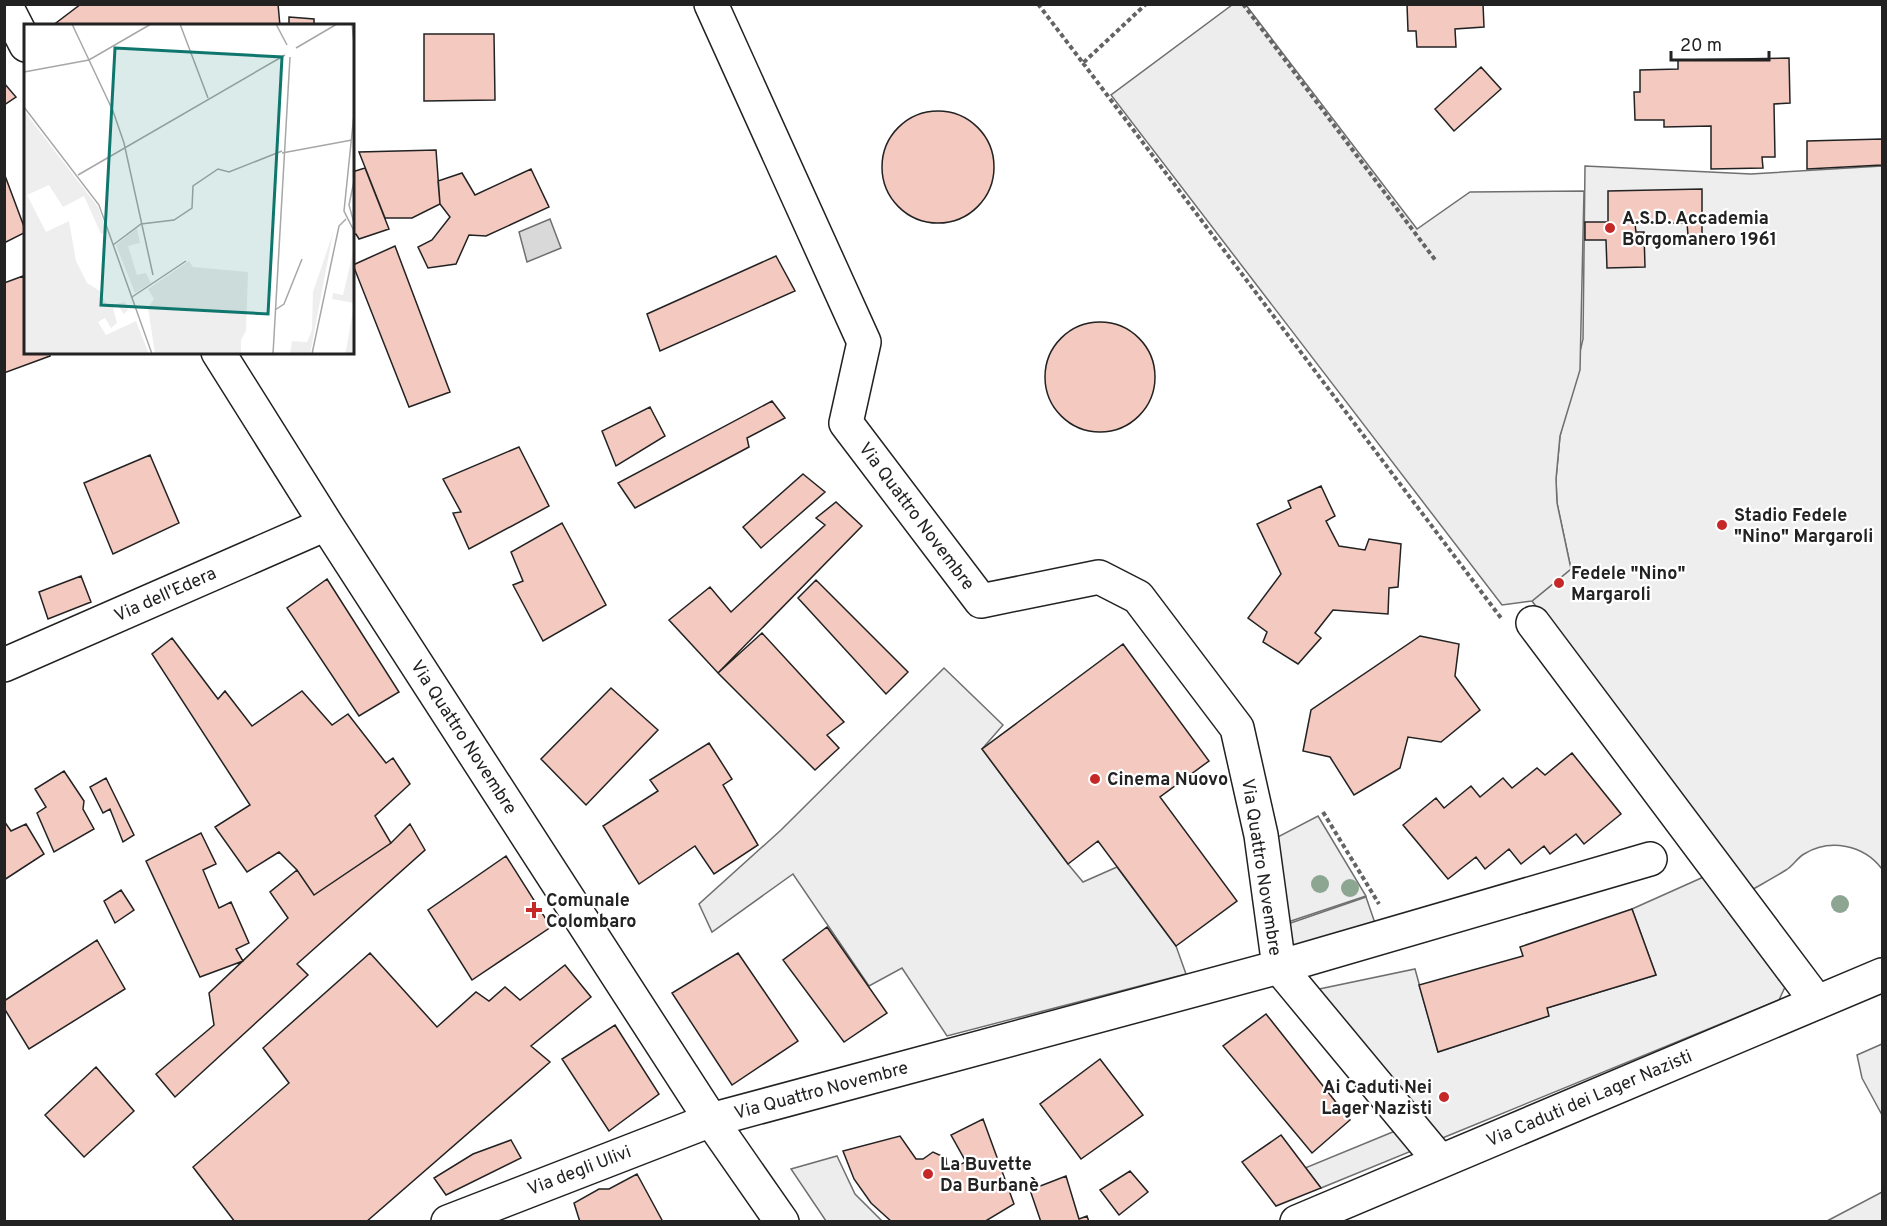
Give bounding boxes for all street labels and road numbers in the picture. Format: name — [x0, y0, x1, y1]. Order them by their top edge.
street label: Via Quattro Novembre — [853, 438, 979, 595]
street label: Via dell'Edera — [111, 563, 220, 628]
street label: Via Quattro Novembre — [404, 656, 521, 819]
street label: Via Quattro Novembre — [1235, 777, 1286, 958]
street label: Via Caduti dei Lager Nazisti — [1483, 1046, 1696, 1153]
street label: Via Quattro Novembre — [732, 1057, 911, 1126]
street label: Via degli Ulivi — [524, 1141, 635, 1202]

